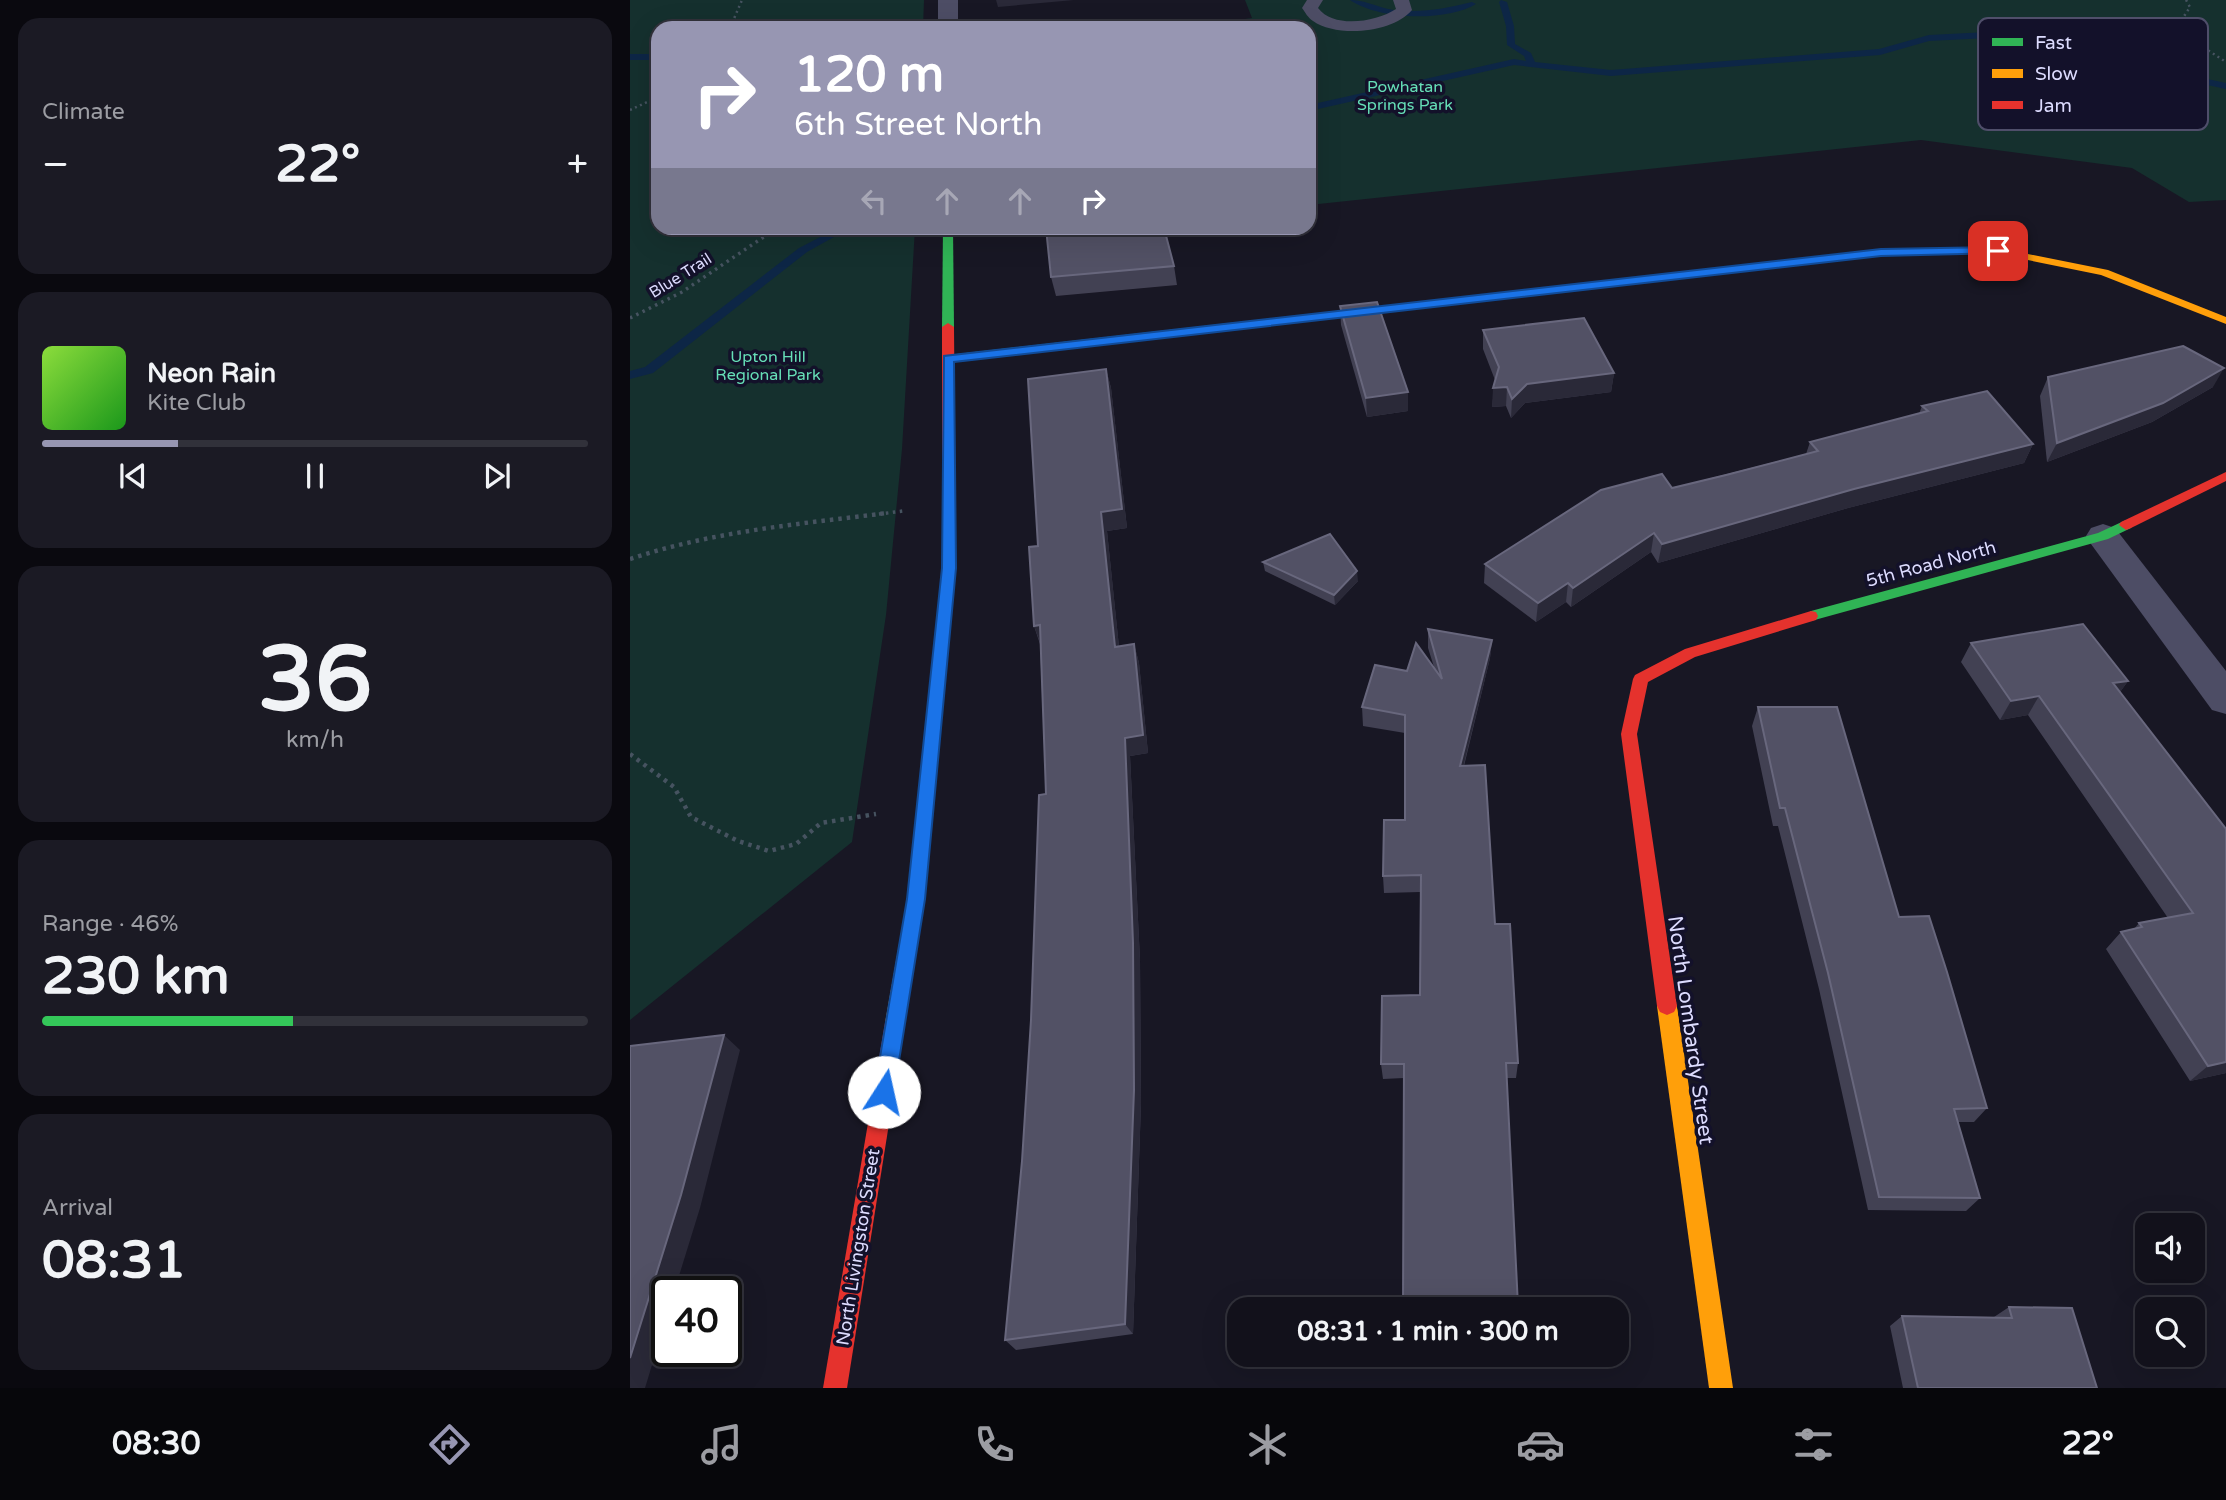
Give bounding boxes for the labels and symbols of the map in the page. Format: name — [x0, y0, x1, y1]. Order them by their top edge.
legend — [1978, 18, 2208, 130]
text: Fast — [2035, 32, 2072, 54]
text: Slow — [2035, 63, 2078, 85]
park label: Powhatan Springs Park — [1357, 77, 1453, 115]
text: Jam — [2035, 95, 2072, 117]
pin — [1968, 221, 2028, 281]
street label: Blue Trail — [646, 249, 715, 303]
park label: Upton Hill Regional Park — [715, 347, 821, 385]
street label: 5th Road North — [1864, 536, 1998, 592]
street label: North Lombardy Street — [1662, 914, 1719, 1146]
position arrow — [847, 1055, 921, 1129]
street label: North Livingston Street — [832, 1147, 884, 1347]
speed limit sign: 40 — [651, 1276, 742, 1367]

